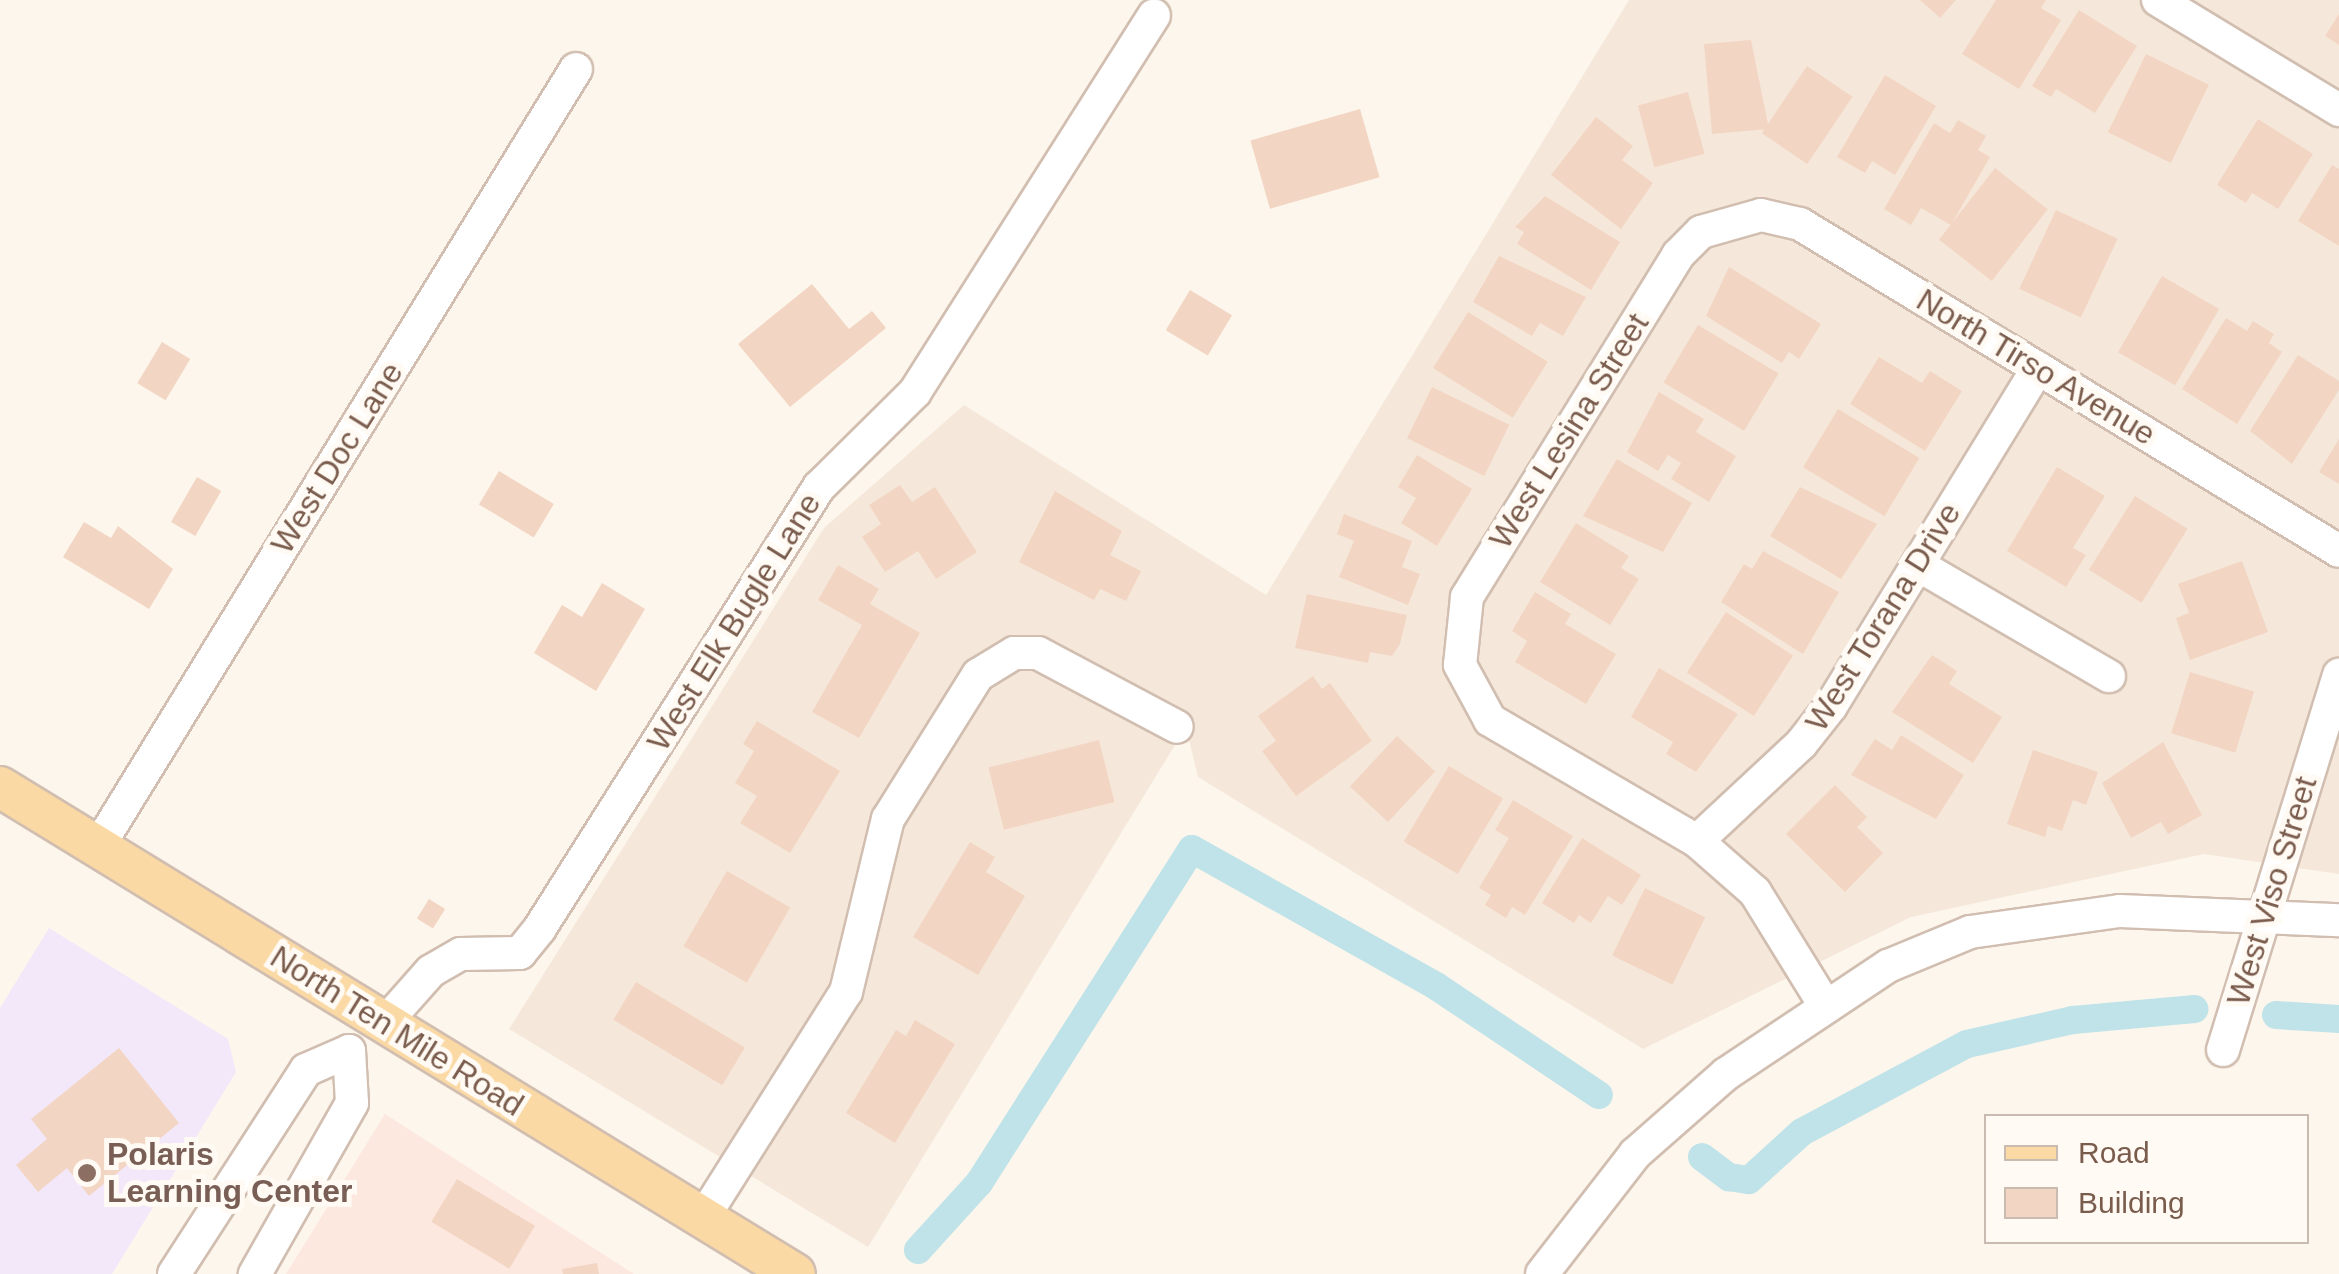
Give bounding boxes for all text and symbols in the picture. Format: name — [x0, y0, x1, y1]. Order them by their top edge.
street label: North Tirso Avenue — [1909, 280, 2163, 454]
street label: West Lesina Street — [1481, 306, 1657, 556]
street label: West Doc Lane — [263, 355, 411, 561]
street label: West Elk Bugle Lane — [639, 486, 829, 758]
street label: West Torana Drive — [1797, 495, 1969, 739]
street label: West Viso Street — [2219, 772, 2325, 1010]
street label: North Ten Mile Road — [263, 937, 531, 1125]
legend — [1984, 1114, 2309, 1244]
place label: Polaris Learning Center — [107, 1136, 352, 1211]
text: Road — [2078, 1136, 2150, 1169]
marker: Polaris Learning Center — [76, 1162, 98, 1184]
text: Building — [2078, 1186, 2185, 1219]

